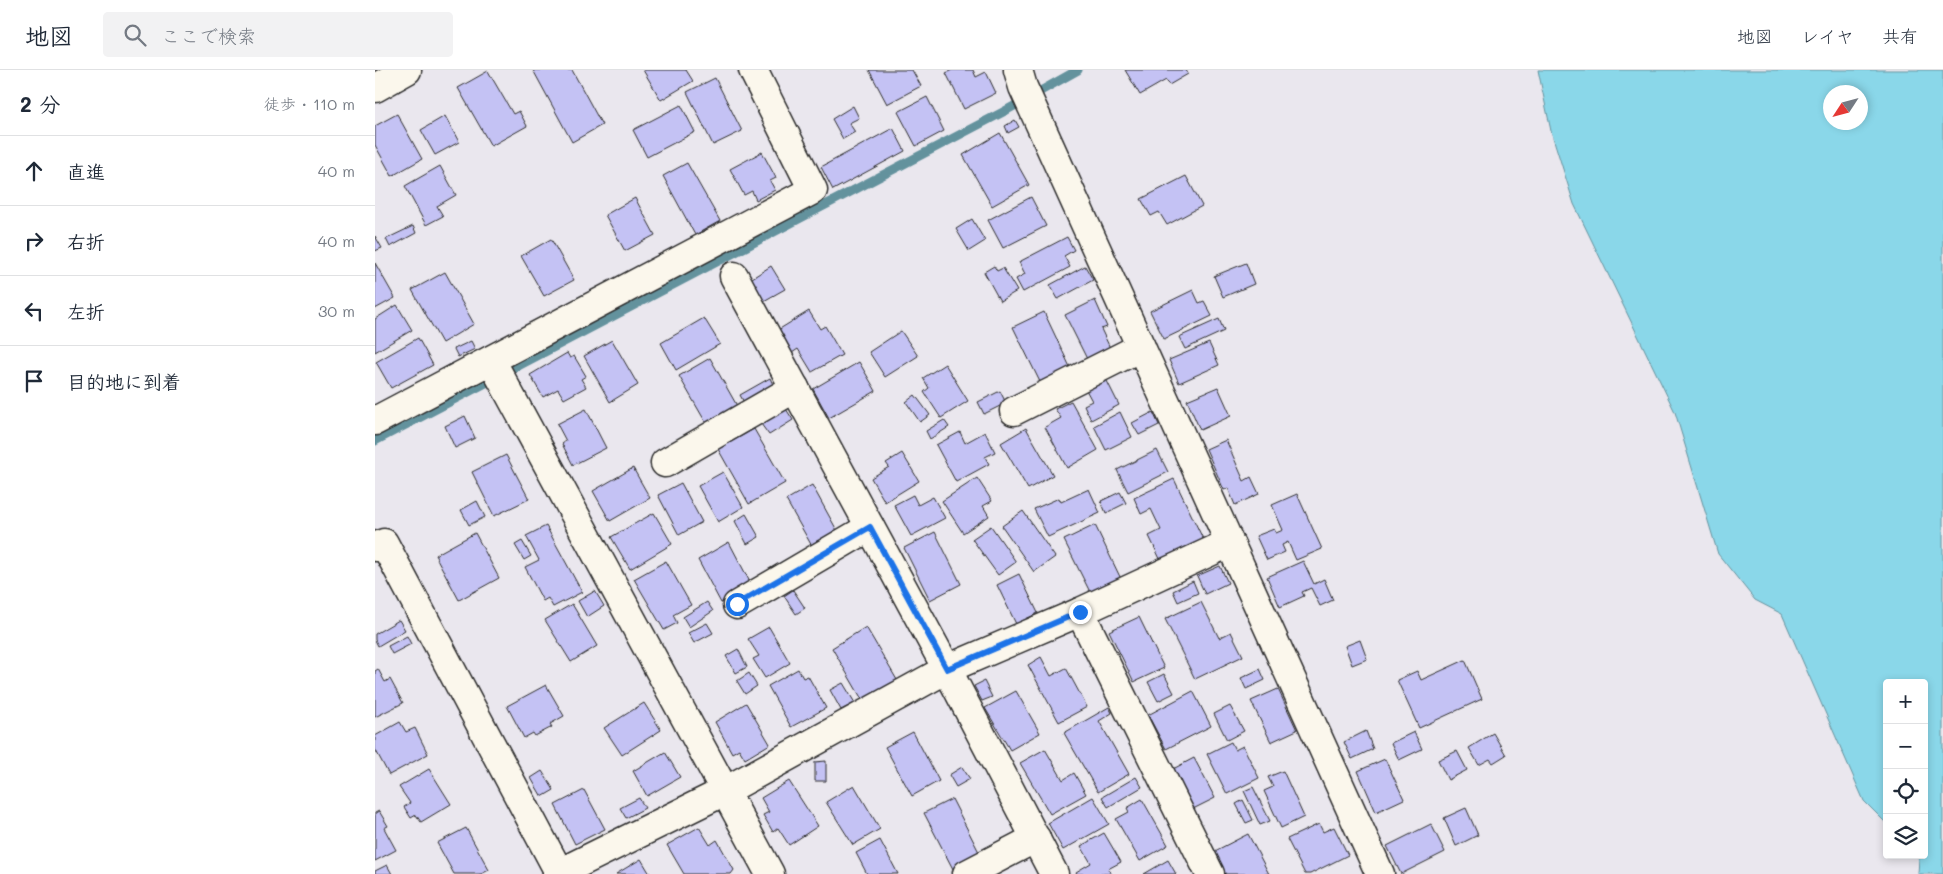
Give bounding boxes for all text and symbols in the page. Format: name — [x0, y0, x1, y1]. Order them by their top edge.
search box — [103, 12, 453, 57]
text: 地図 — [25, 20, 73, 51]
icon: search — [121, 21, 149, 49]
text: ここで検索 — [161, 23, 256, 48]
text: 地図 — [1737, 24, 1773, 48]
text: レイヤ — [1801, 24, 1854, 48]
text: 共有 — [1882, 24, 1918, 48]
north arrow — [1823, 85, 1868, 130]
text: 2 分 — [20, 90, 60, 117]
text: 徒歩 · 110 m — [264, 93, 355, 114]
icon: ahead — [20, 157, 48, 185]
text: 直進 — [67, 159, 105, 184]
text: 40 m — [318, 160, 355, 181]
icon: right — [20, 227, 48, 255]
text: 右折 — [67, 229, 105, 254]
text: 40 m — [318, 230, 355, 251]
icon: left — [20, 297, 48, 325]
text: 左折 — [67, 299, 105, 324]
text: 30 m — [318, 300, 355, 321]
icon: arrive — [20, 367, 48, 395]
text: 目的地に到着 — [67, 369, 181, 394]
route start — [726, 593, 749, 616]
route end — [1069, 601, 1092, 624]
map controls — [1883, 679, 1928, 859]
button: + — [1883, 679, 1928, 724]
button: − — [1883, 724, 1928, 769]
button: locate — [1883, 769, 1928, 814]
button: layers — [1883, 814, 1928, 859]

